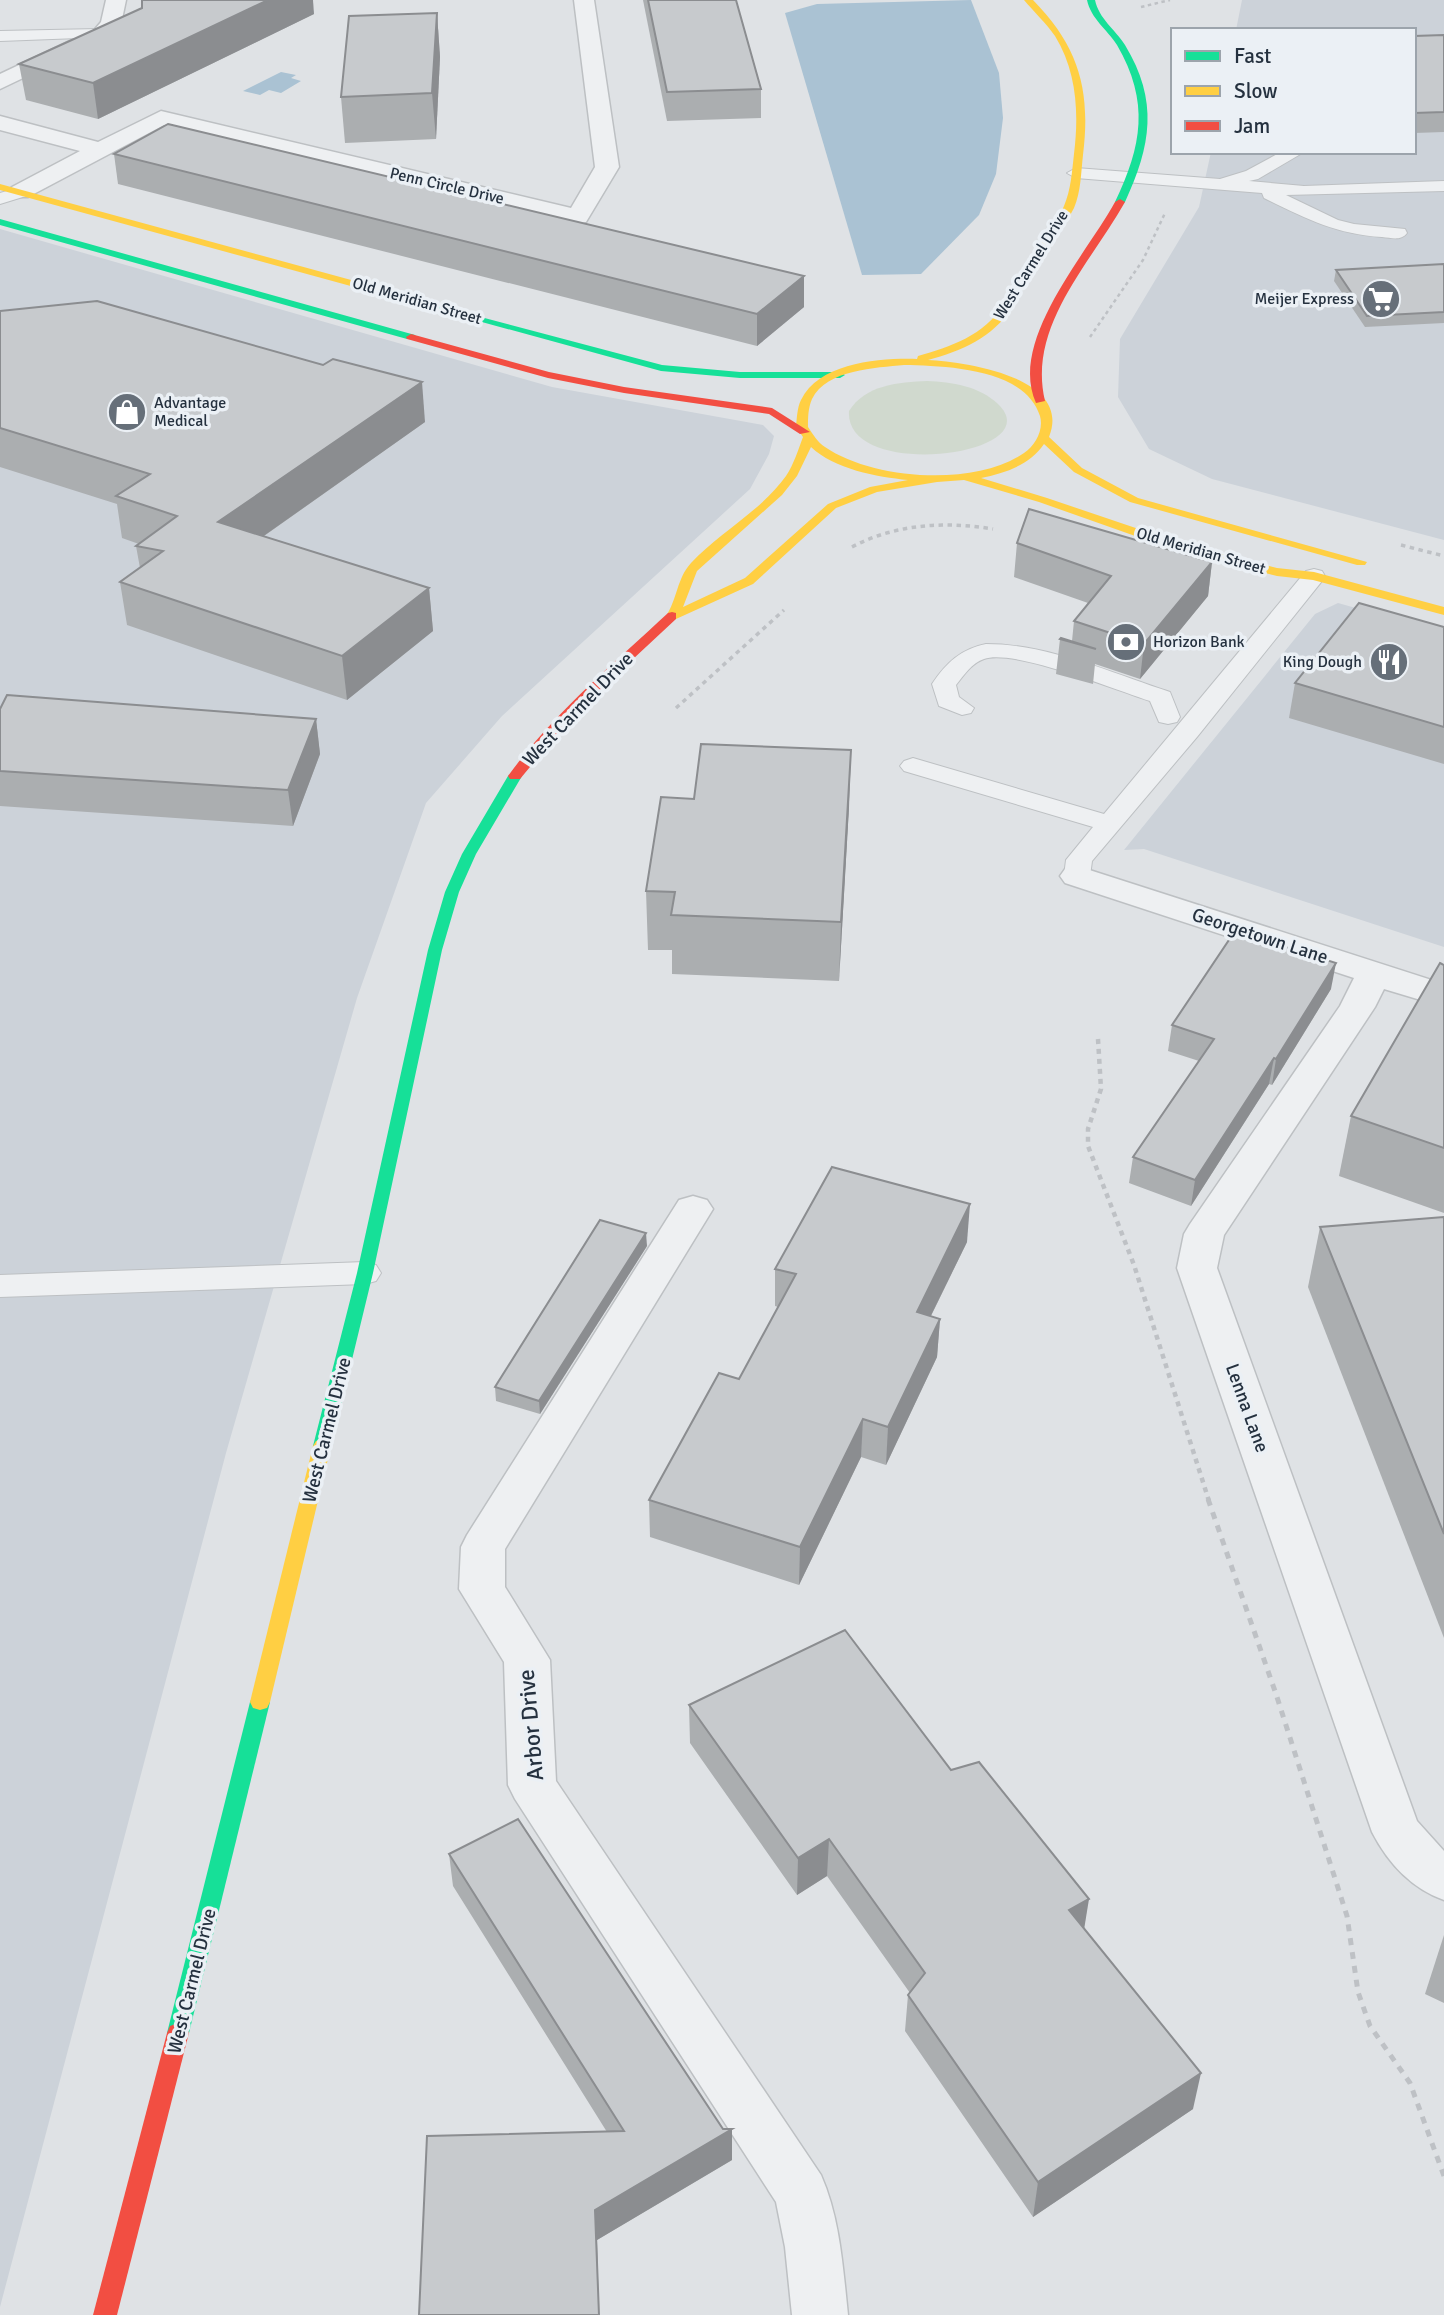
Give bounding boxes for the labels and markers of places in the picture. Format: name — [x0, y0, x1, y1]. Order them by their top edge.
supermarket icon: Meijer Express — [1360, 278, 1402, 320]
place label: Meijer Express — [1254, 289, 1354, 309]
shop icon: Advantage Medical — [106, 391, 148, 433]
place label: Advantage Medical — [154, 393, 226, 431]
bank icon: Horizon Bank — [1105, 621, 1147, 663]
place label: Horizon Bank — [1153, 632, 1245, 652]
restaurant icon: King Dough — [1368, 641, 1410, 683]
place label: King Dough — [1283, 652, 1362, 672]

